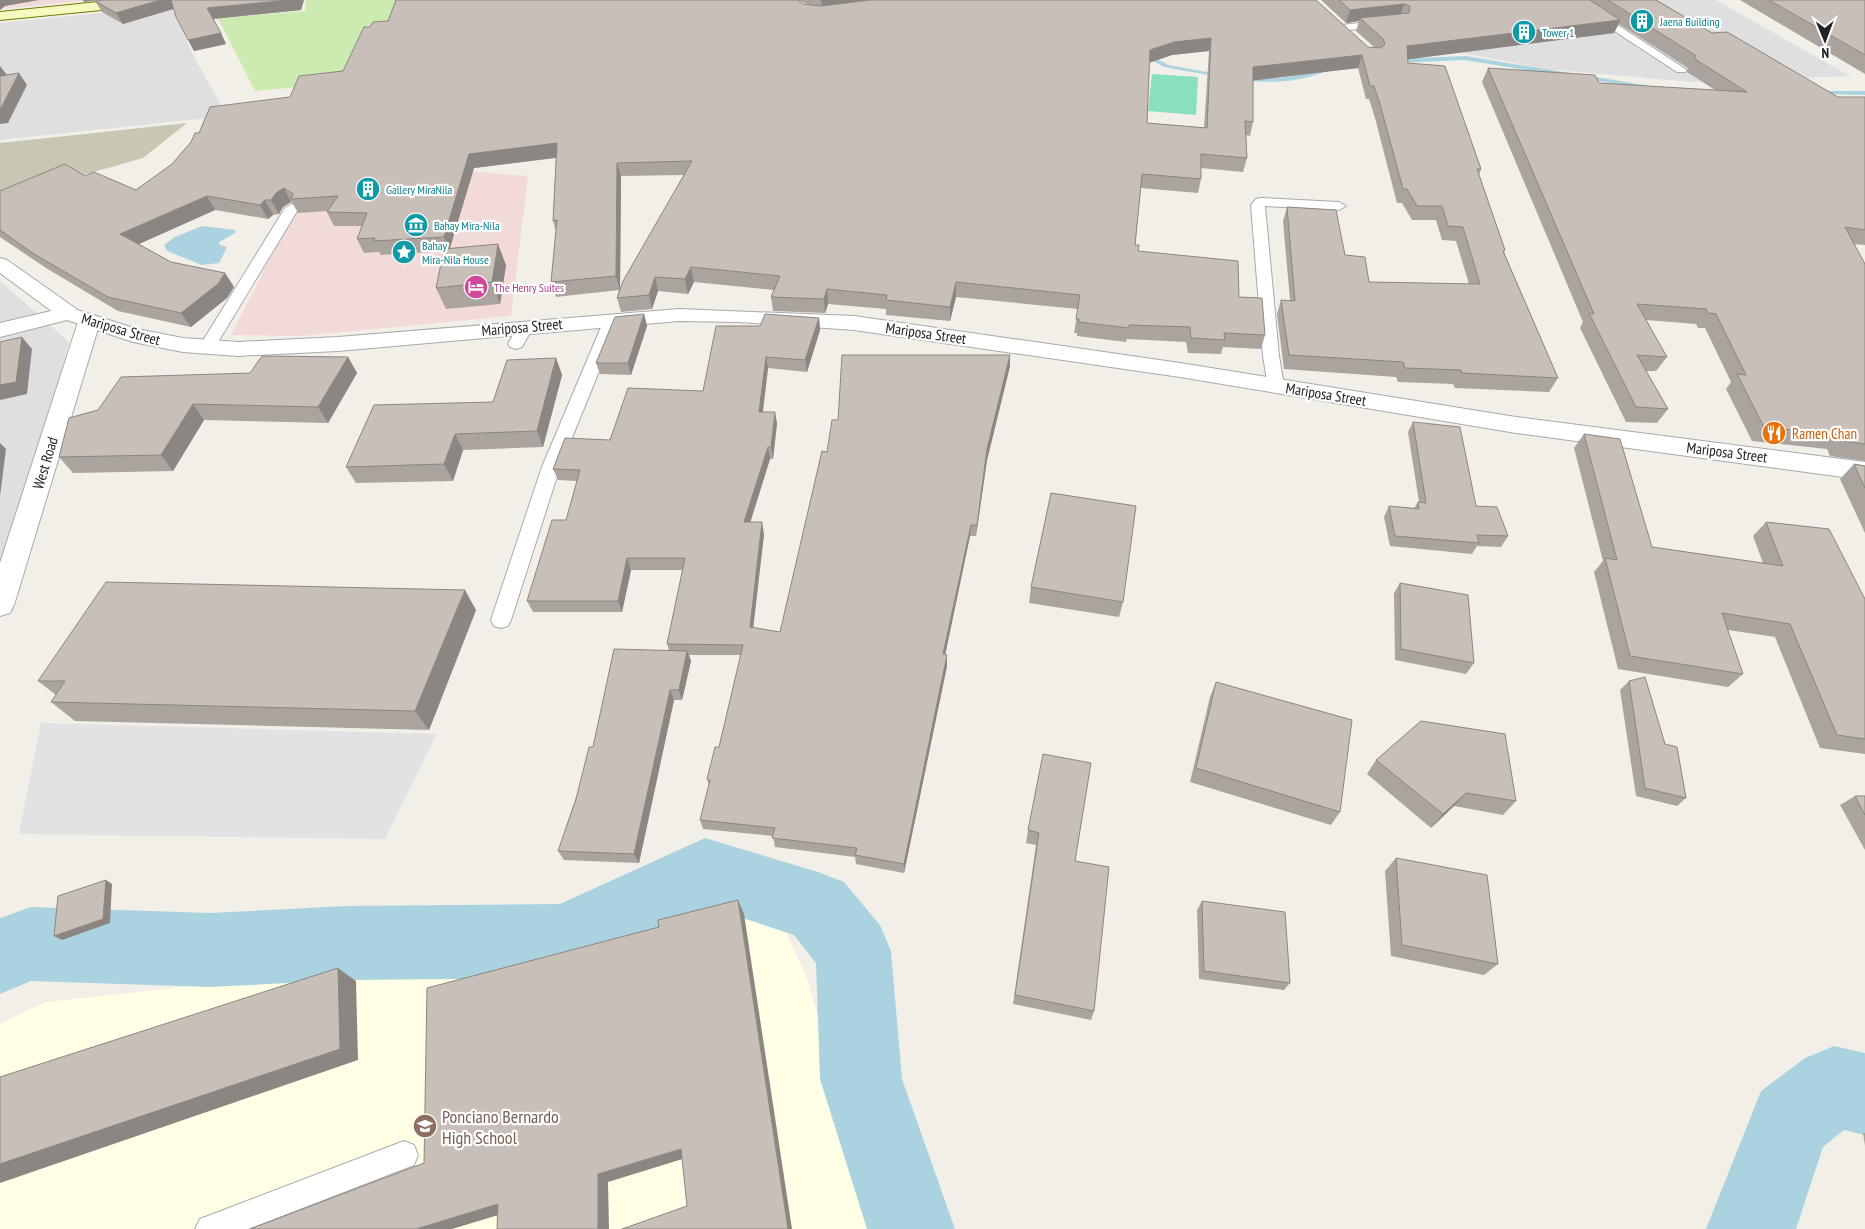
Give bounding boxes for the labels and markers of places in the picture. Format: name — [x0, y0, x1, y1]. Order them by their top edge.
building icon: Jaena Building — [1629, 8, 1655, 34]
place label: Jaena Building — [1659, 14, 1720, 29]
building icon: Tower 1 — [1511, 19, 1537, 45]
place label: Tower 1 — [1542, 25, 1574, 40]
building icon: Gallery MiraNila — [355, 176, 381, 202]
place label: Gallery MiraNila — [386, 182, 452, 197]
museum icon: Bahay Mira-Nila — [403, 212, 429, 238]
place label: Bahay Mira-Nila — [434, 218, 500, 233]
place label: Bahay Mira-Nila House — [422, 238, 489, 267]
place icon: Bahay Mira-Nila House — [391, 239, 417, 265]
hotel icon: The Henry Suites — [463, 274, 489, 300]
place label: The Henry Suites — [494, 280, 564, 295]
restaurant icon: Ramen Chan — [1761, 420, 1787, 446]
place label: Ramen Chan — [1792, 424, 1857, 443]
place label: Ponciano Bernardo High School — [442, 1105, 559, 1149]
school or university icon: Ponciano Bernardo High School — [412, 1113, 438, 1139]

